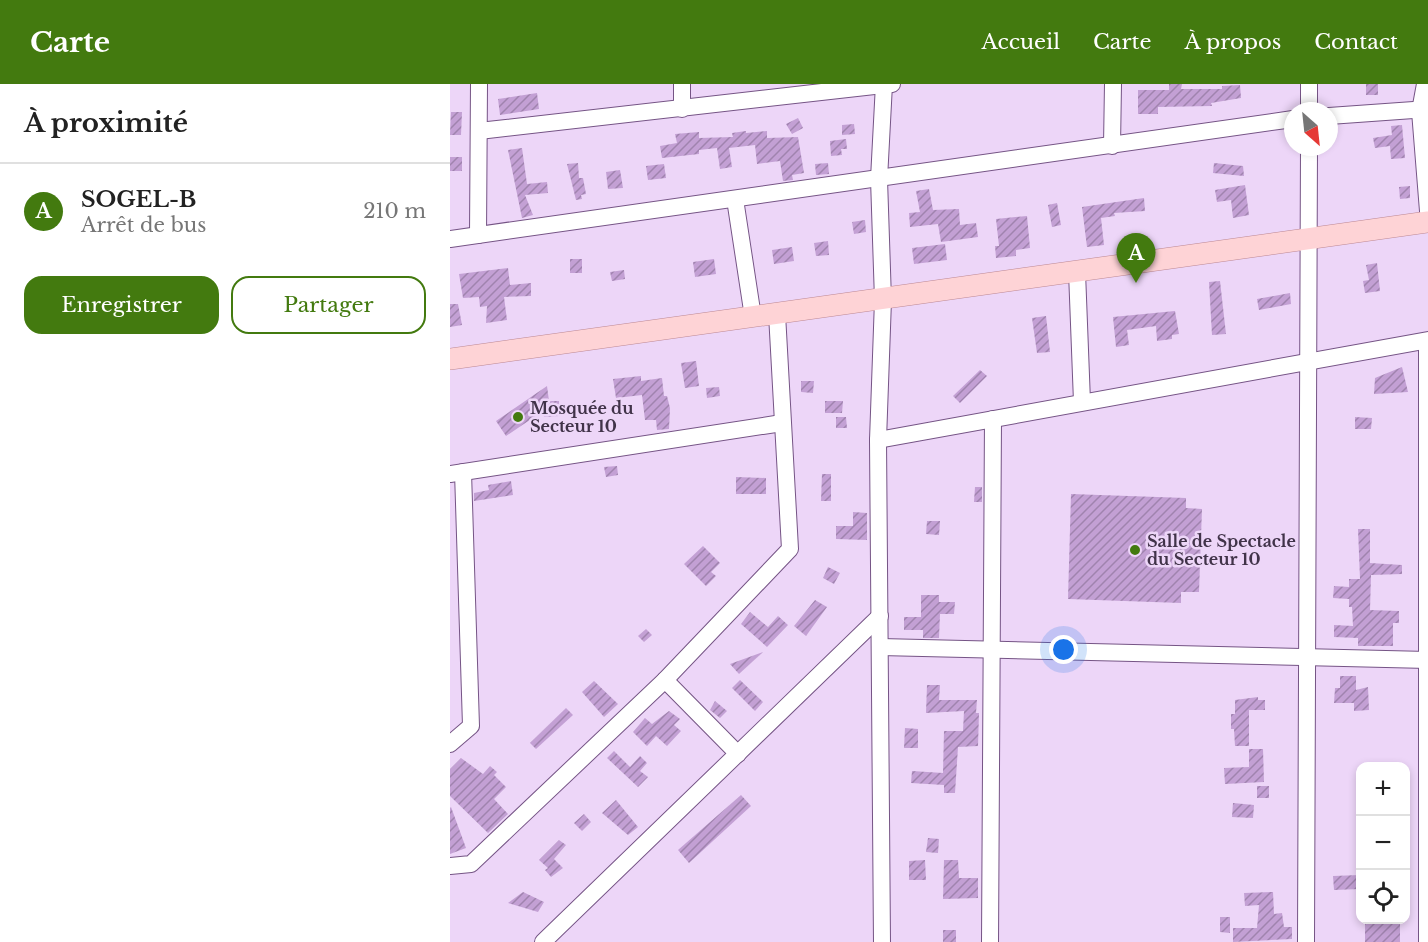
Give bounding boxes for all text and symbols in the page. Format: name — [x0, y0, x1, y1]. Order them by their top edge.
text: Carte — [30, 25, 110, 60]
text: Accueil — [982, 29, 1060, 55]
text: Carte — [1093, 29, 1152, 55]
text: À propos — [1185, 29, 1281, 55]
text: Contact — [1314, 29, 1398, 55]
north arrow — [1284, 102, 1338, 156]
text: À proximité — [24, 107, 188, 139]
text: SOGEL-B — [81, 186, 196, 213]
text: A — [35, 199, 52, 223]
text: 210 m — [363, 199, 426, 223]
text: Arrêt de bus — [81, 213, 206, 237]
pin: A — [1116, 234, 1156, 283]
button: Enregistrer — [24, 276, 219, 334]
button: Partager — [231, 276, 426, 334]
place label: Mosquée du Secteur 10 — [530, 398, 634, 436]
marker: Mosquée du Secteur 10 — [511, 410, 525, 424]
place label: Salle de Spectacle du Secteur 10 — [1147, 531, 1296, 569]
marker: Salle de Spectacle du Secteur 10 — [1128, 543, 1142, 557]
your location — [1049, 635, 1078, 664]
map controls — [1356, 762, 1410, 924]
button: + — [1356, 762, 1410, 816]
button: − — [1356, 816, 1410, 870]
button: locate — [1356, 870, 1410, 924]

